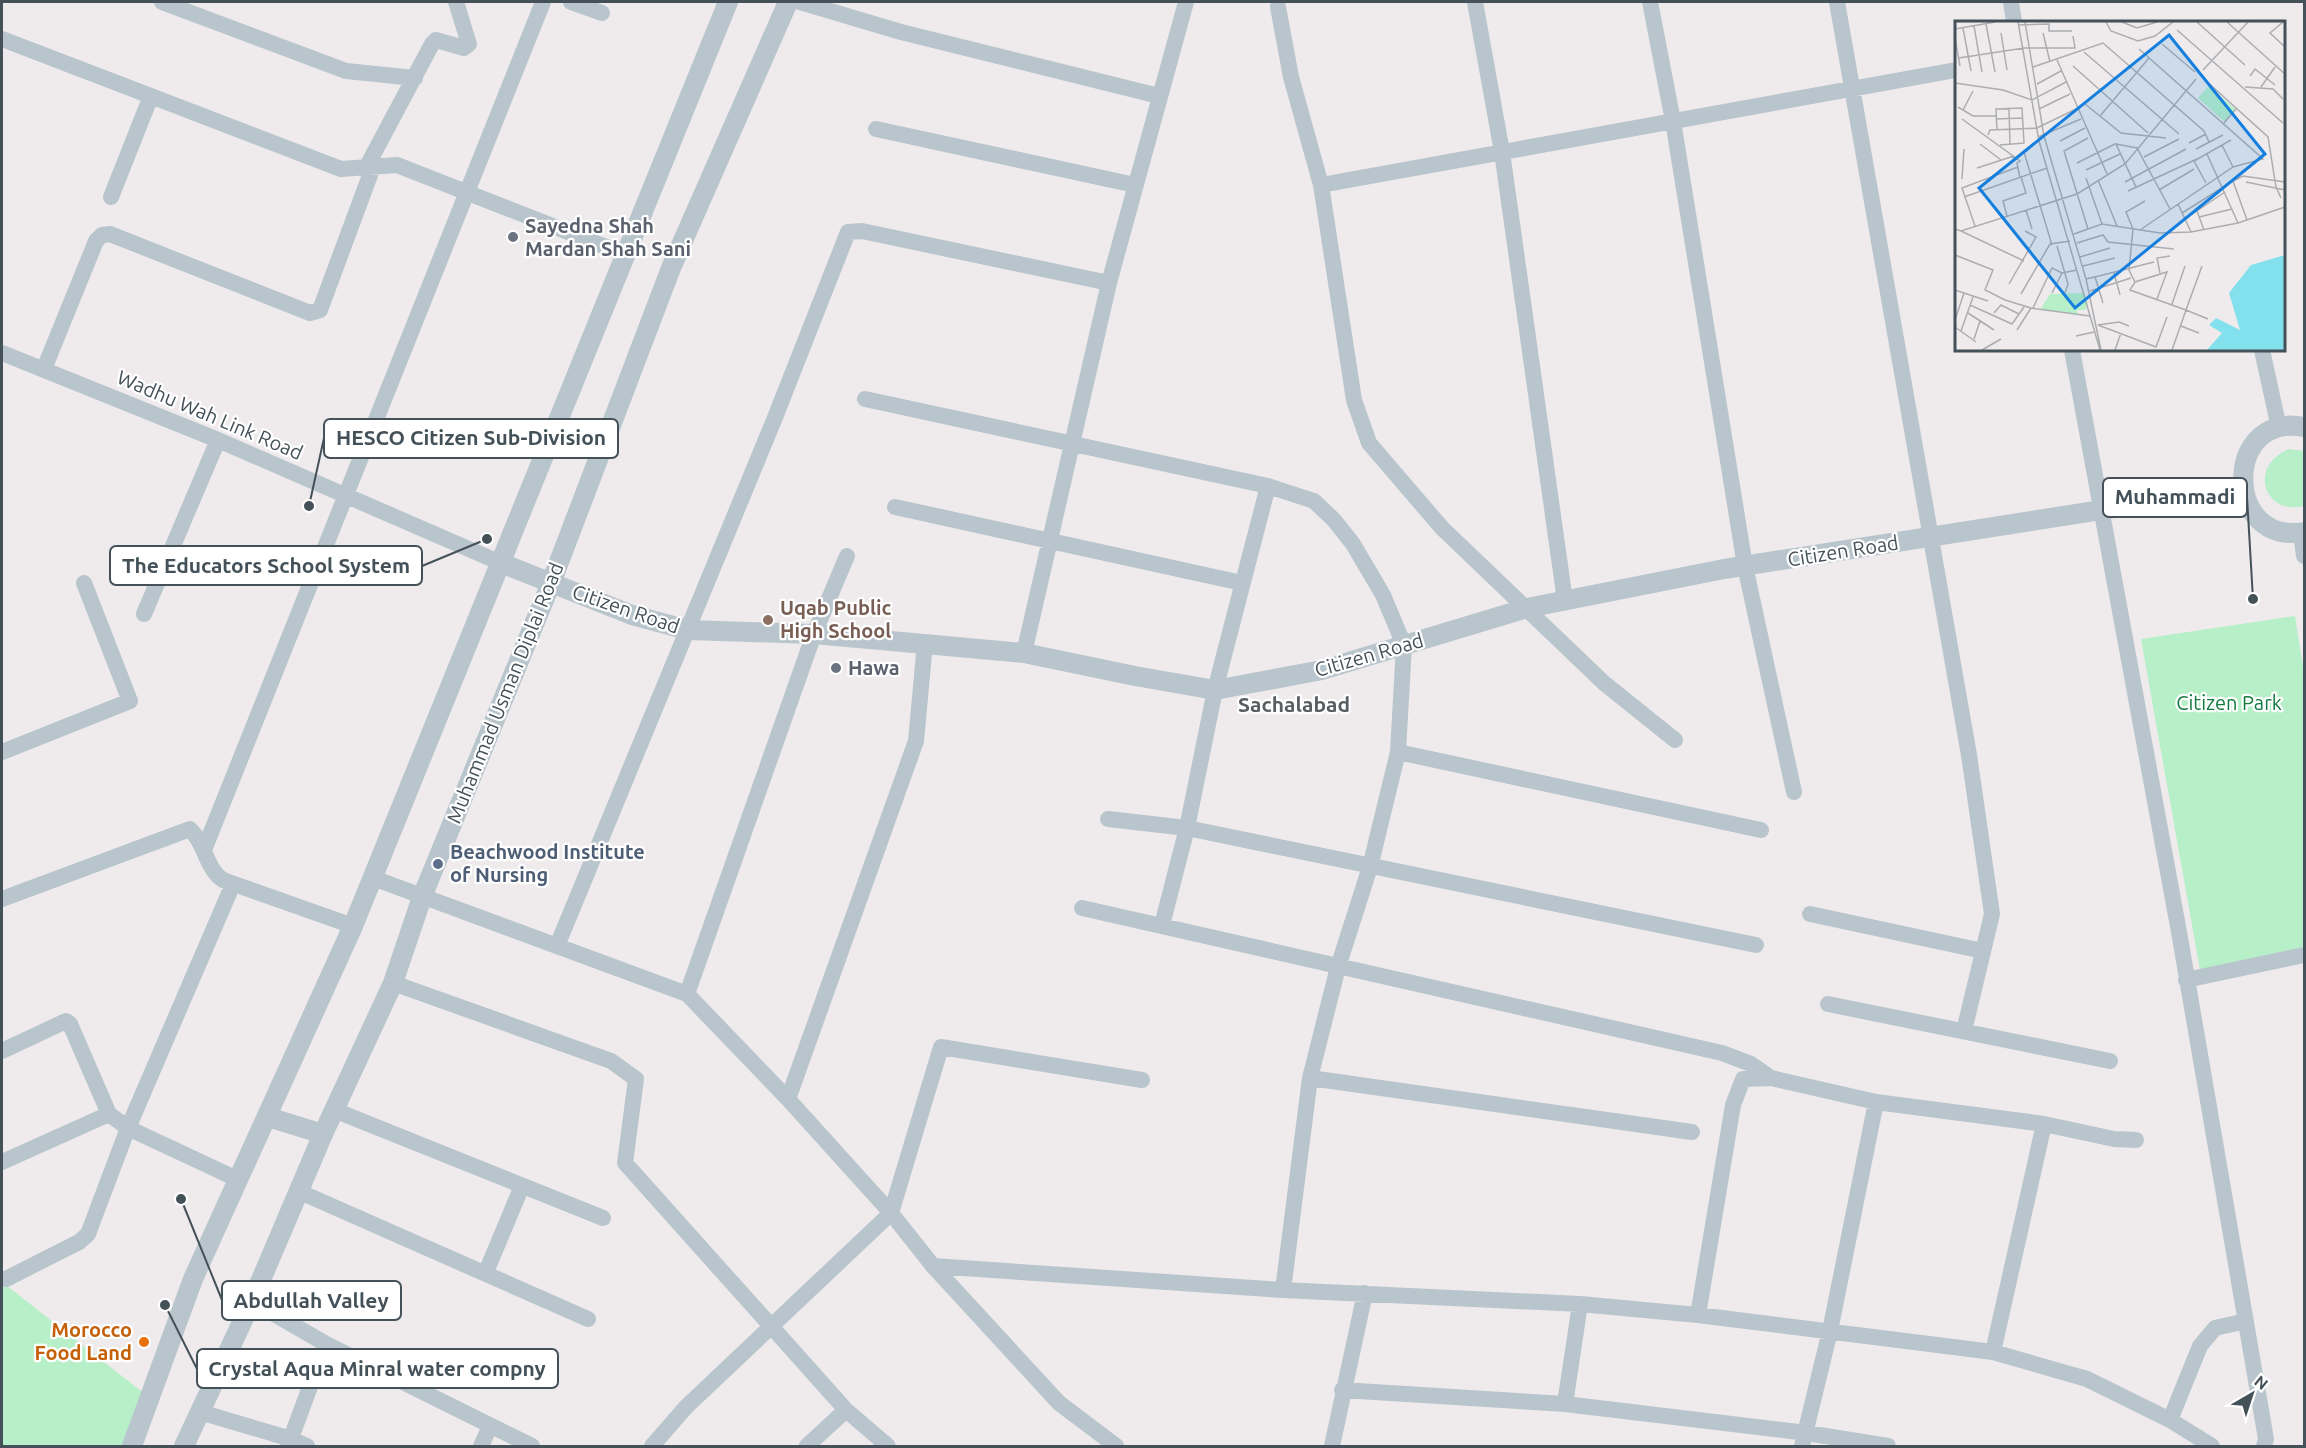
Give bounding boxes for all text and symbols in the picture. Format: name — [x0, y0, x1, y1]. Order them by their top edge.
inset map — [1955, 21, 2285, 351]
place label: Sayedna Shah Mardan Shah Sani — [525, 214, 691, 260]
marker: Sayedna Shah Mardan Shah Sani — [506, 230, 520, 244]
street label: Wadhu Wah Link Road — [114, 365, 306, 464]
callout: HESCO Citizen Sub-Division — [324, 419, 618, 458]
text: HESCO Citizen Sub-Division — [336, 425, 606, 449]
callout: Muhammadi — [2103, 478, 2247, 517]
text: Muhammadi — [2115, 484, 2235, 508]
street label: Citizen Road — [1786, 530, 1900, 571]
callout: The Educators School System — [110, 546, 422, 585]
text: The Educators School System — [122, 553, 410, 577]
street label: Muhammad Usman Diplai Road — [442, 559, 568, 827]
street label: Citizen Road — [569, 579, 683, 638]
place label: Uqab Public High School — [780, 596, 892, 642]
marker: Uqab Public High School — [761, 613, 775, 627]
street label: Citizen Road — [1312, 628, 1426, 681]
place label: Hawa — [848, 656, 900, 679]
marker: Hawa — [829, 661, 843, 675]
park label: Citizen Park — [2176, 691, 2282, 714]
district label: Sachalabad — [1238, 692, 1350, 716]
place label: Beachwood Institute of Nursing — [450, 840, 645, 886]
marker: Beachwood Institute of Nursing — [431, 857, 445, 871]
callout: Abdullah Valley — [222, 1281, 401, 1320]
text: Abdullah Valley — [233, 1288, 389, 1312]
place label: Morocco Food Land — [34, 1318, 132, 1364]
marker: Morocco Food Land — [137, 1335, 151, 1349]
callout: Crystal Aqua Minral water compny — [197, 1349, 558, 1388]
text: Crystal Aqua Minral water compny — [208, 1356, 546, 1380]
north arrow — [2222, 1364, 2282, 1424]
text: N — [2251, 1372, 2272, 1393]

